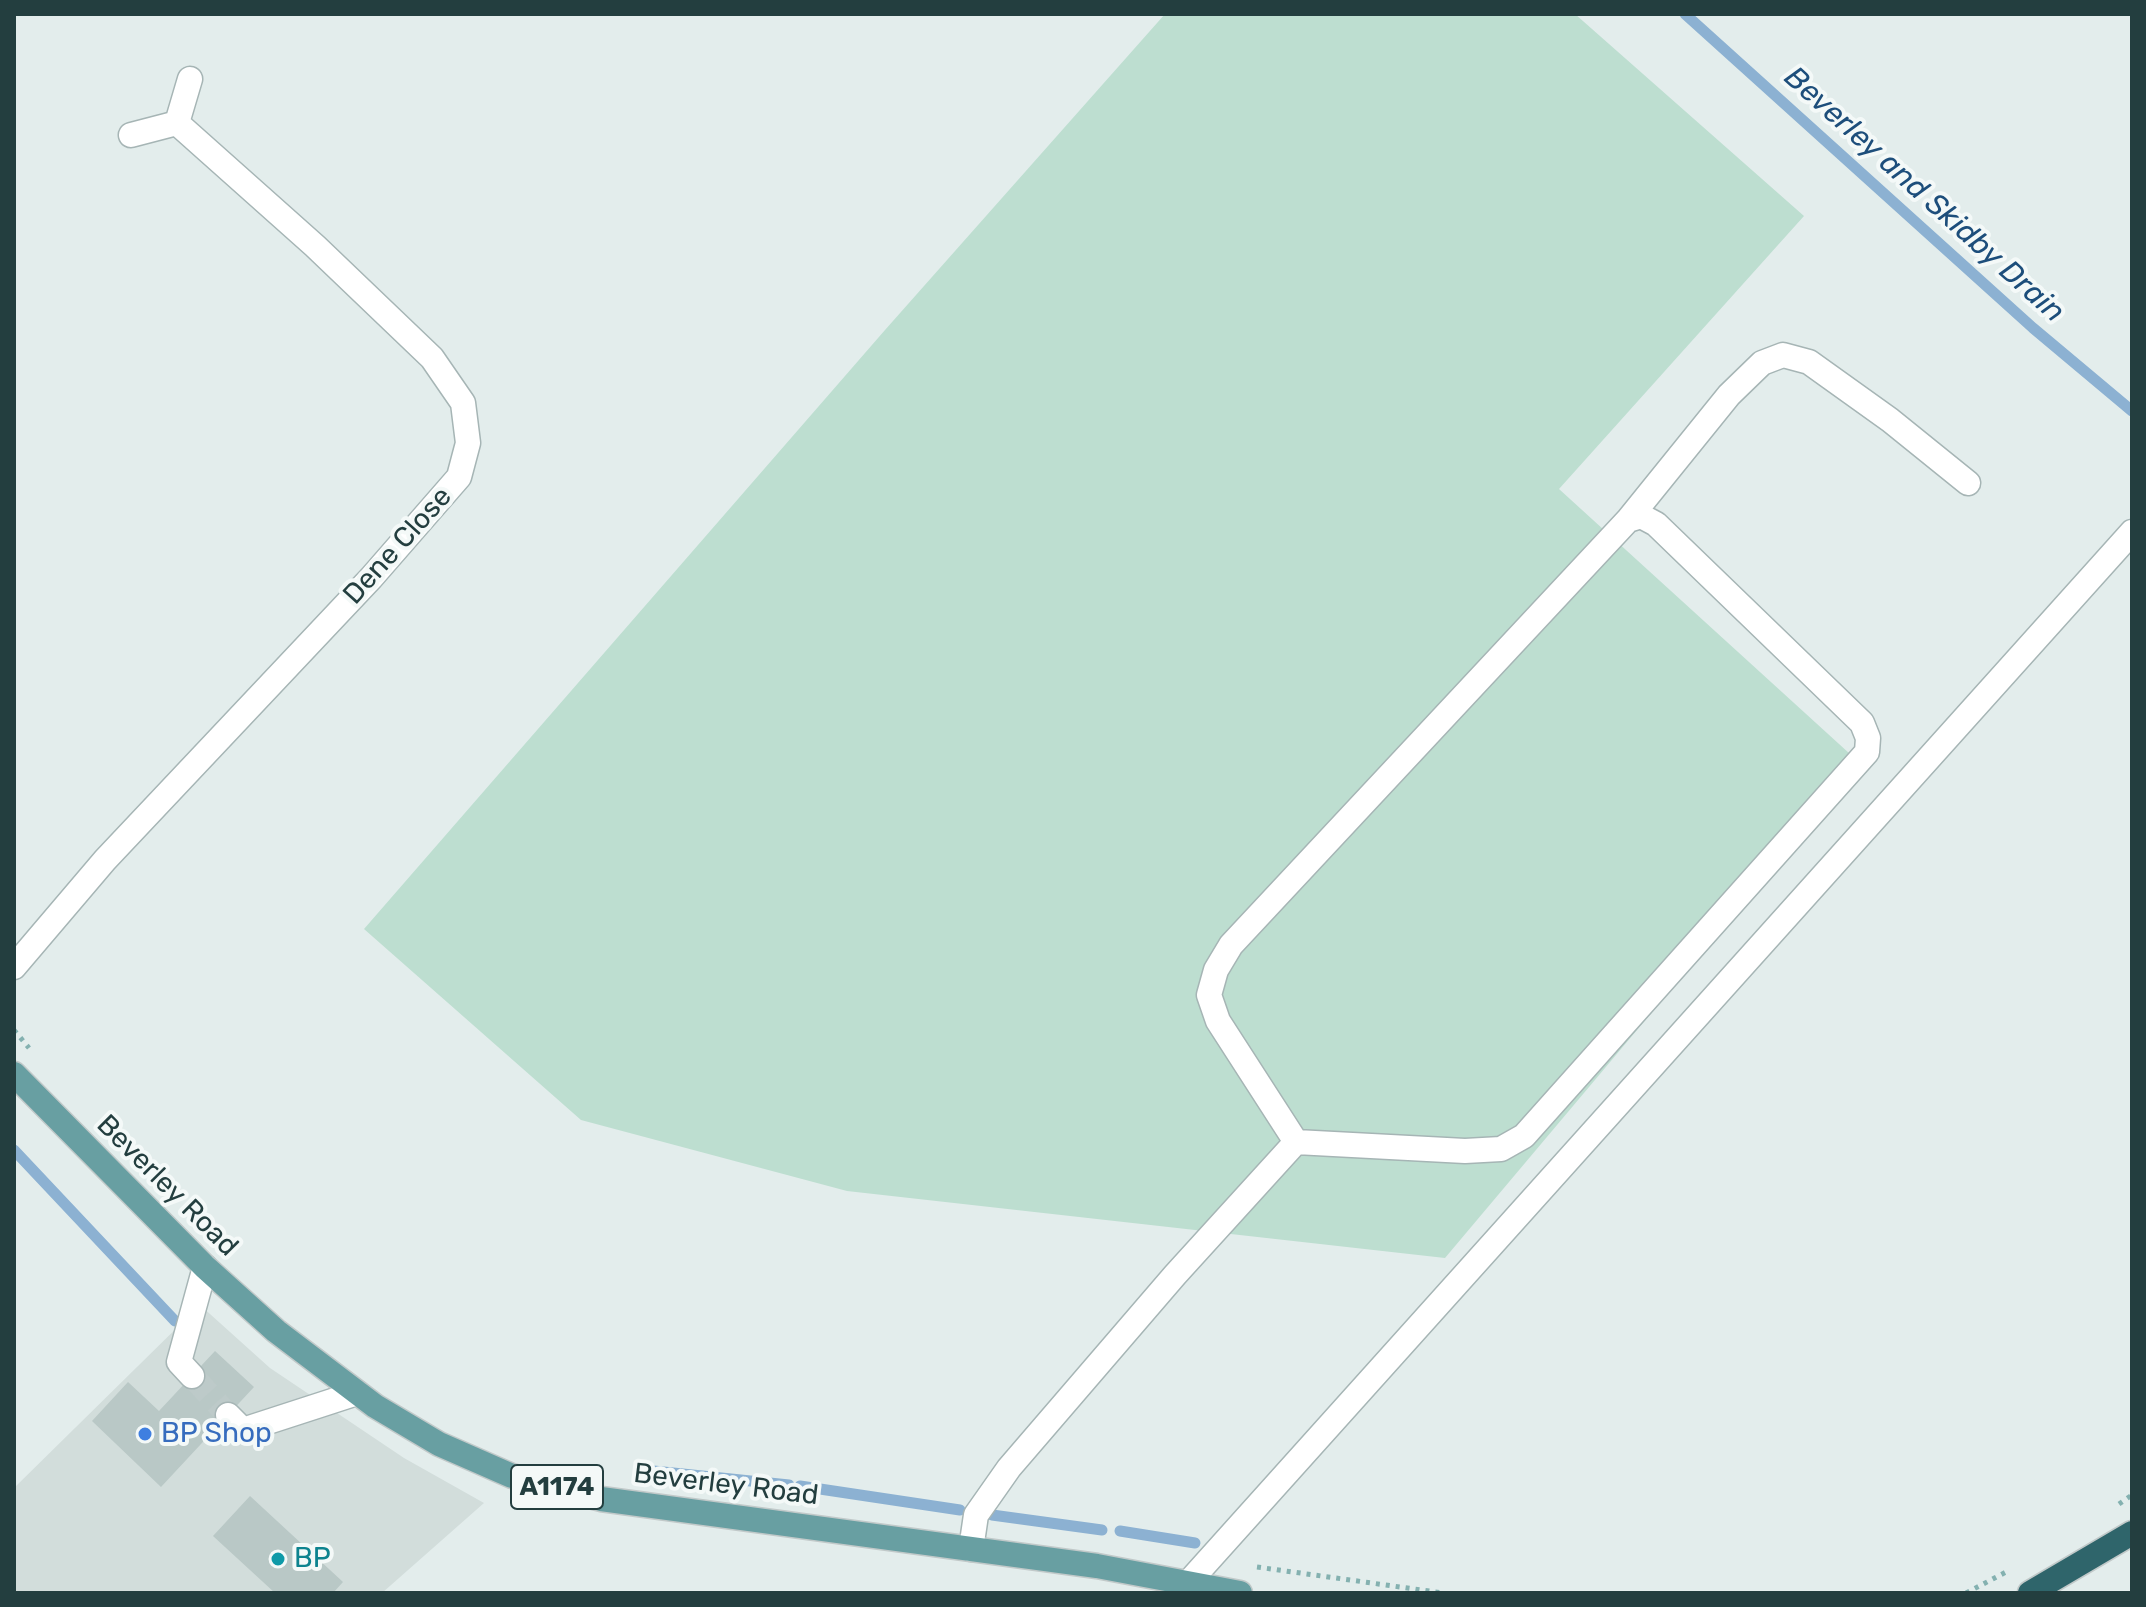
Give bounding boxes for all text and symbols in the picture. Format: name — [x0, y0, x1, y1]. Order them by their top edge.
water label: Beverley and Skidby Drain — [1776, 60, 2072, 330]
street label: Dene Close — [337, 481, 459, 611]
street label: Beverley Road — [89, 1108, 245, 1264]
place label: BP Shop — [161, 1417, 272, 1451]
marker: BP Shop — [136, 1425, 154, 1443]
street label: Beverley Road — [632, 1457, 820, 1513]
road number: A1174 — [511, 1465, 603, 1509]
place label: BP — [294, 1542, 331, 1576]
marker: BP — [269, 1550, 287, 1568]

